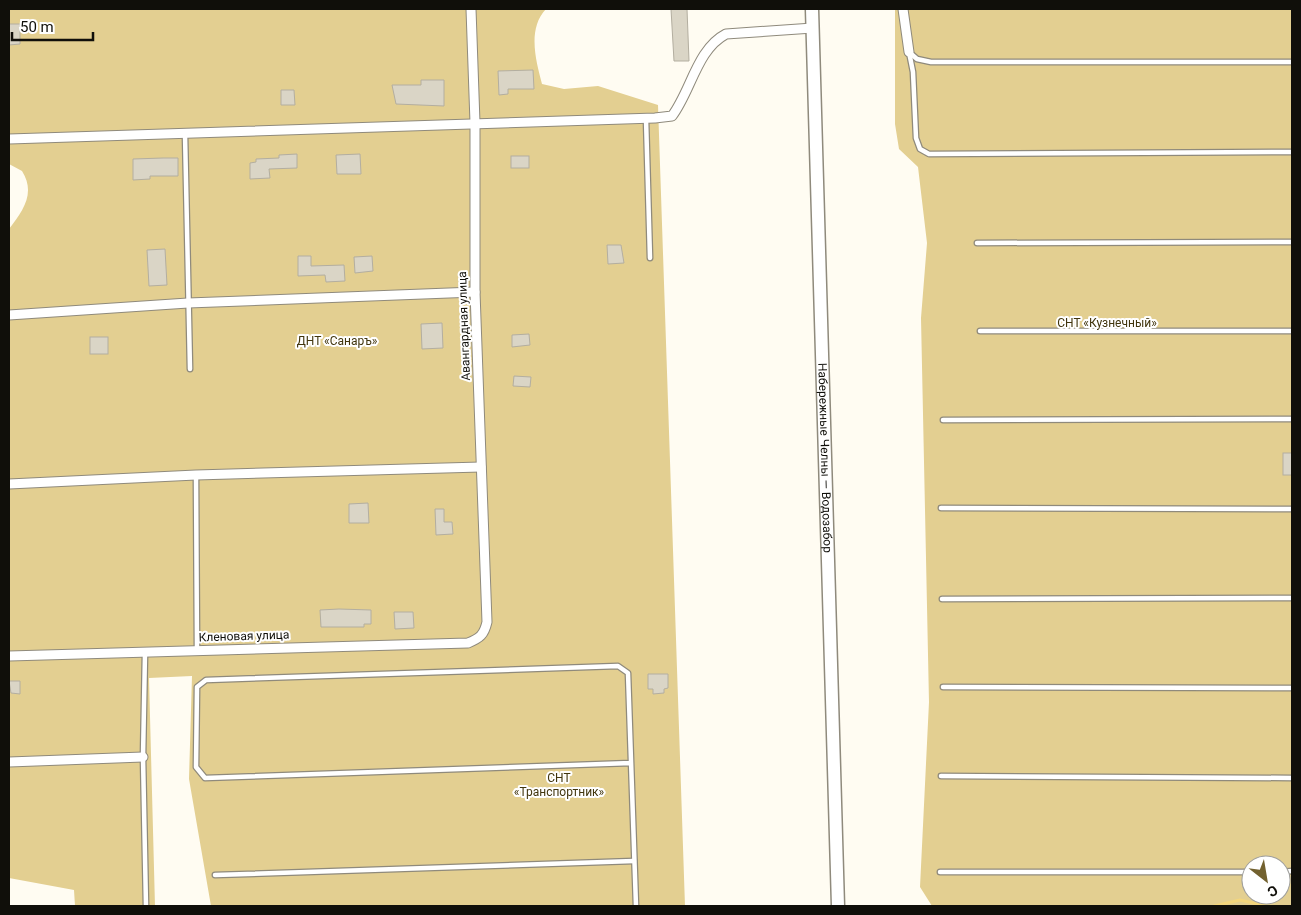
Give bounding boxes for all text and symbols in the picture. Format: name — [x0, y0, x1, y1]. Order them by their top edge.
scale bar — [12, 10, 94, 42]
text: 50 m — [20, 18, 54, 36]
street label: Авангардная улица — [455, 271, 473, 381]
park label: СНТ «Кузнечный» — [1057, 316, 1157, 330]
park label: ДНТ «Санаръ» — [297, 334, 378, 348]
street label: Набережные Челны — Водозабор — [815, 363, 835, 553]
street label: Кленовая улица — [198, 627, 290, 645]
park label: СНТ «Транспортник» — [514, 771, 605, 799]
north arrow — [1241, 855, 1291, 905]
text: С — [1265, 882, 1281, 900]

